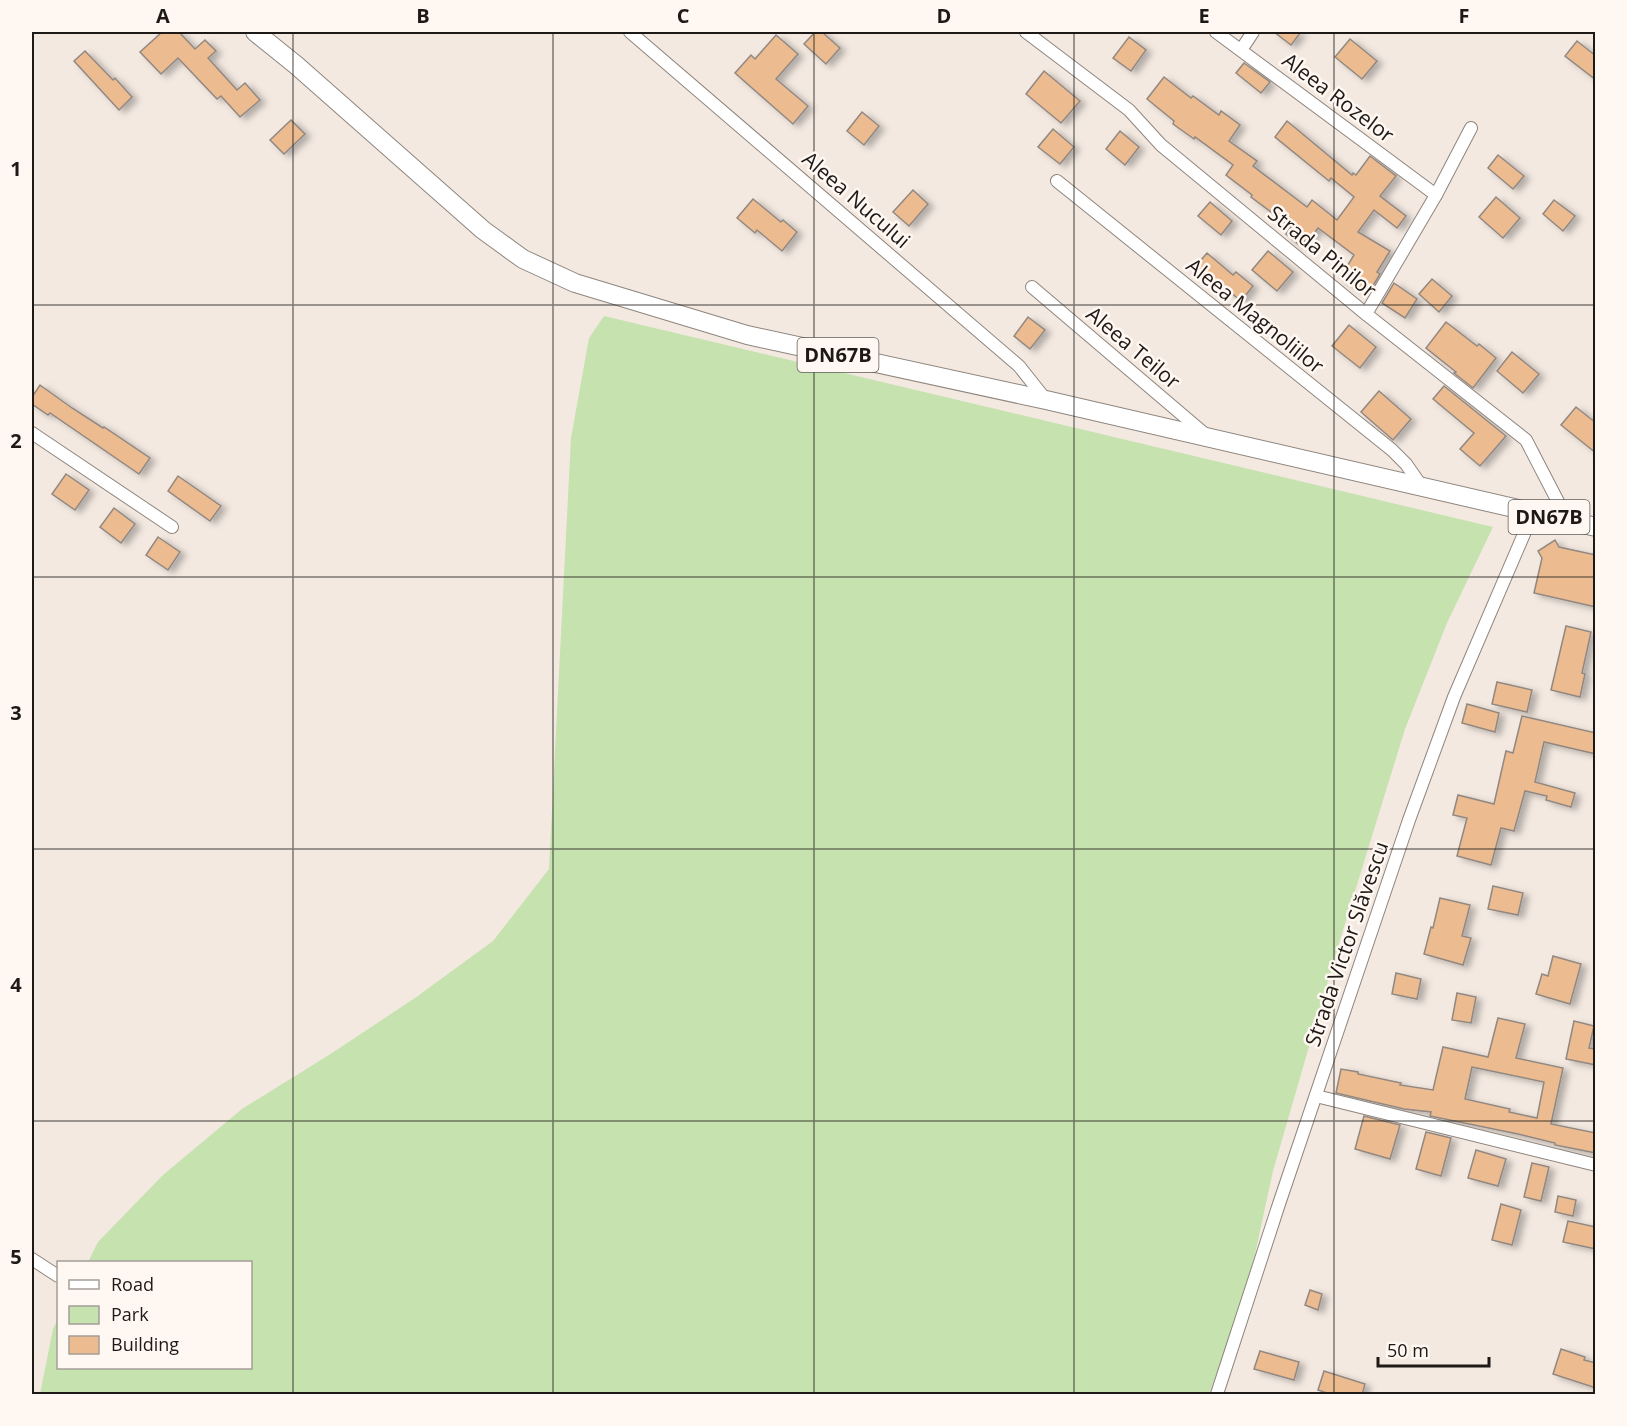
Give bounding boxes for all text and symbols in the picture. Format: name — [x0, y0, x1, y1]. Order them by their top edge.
text: A — [156, 2, 170, 29]
text: B — [416, 2, 430, 29]
text: C — [677, 2, 690, 29]
text: D — [937, 2, 951, 29]
text: E — [1198, 2, 1210, 29]
text: F — [1459, 2, 1469, 29]
street label: Aleea Rozelor — [1277, 46, 1400, 149]
street label: Aleea Nucului — [797, 145, 917, 254]
text: 1 — [10, 155, 22, 182]
street label: Strada Pinilor — [1263, 199, 1383, 304]
street label: Aleea Magnoliilor — [1181, 251, 1330, 380]
street label: Aleea Teilor — [1081, 300, 1187, 395]
road number: DN67B — [798, 338, 878, 372]
text: 2 — [10, 427, 22, 454]
road number: DN67B — [1508, 500, 1590, 534]
text: 3 — [10, 699, 22, 726]
street label: Strada Victor Slăvescu — [1298, 837, 1394, 1050]
text: 4 — [10, 971, 22, 998]
text: 5 — [10, 1243, 22, 1270]
legend — [57, 1261, 252, 1369]
text: Road — [111, 1272, 154, 1296]
text: Park — [111, 1302, 149, 1326]
scale bar — [1378, 1330, 1489, 1368]
text: Building — [111, 1332, 179, 1356]
text: 50 m — [1387, 1338, 1429, 1362]

